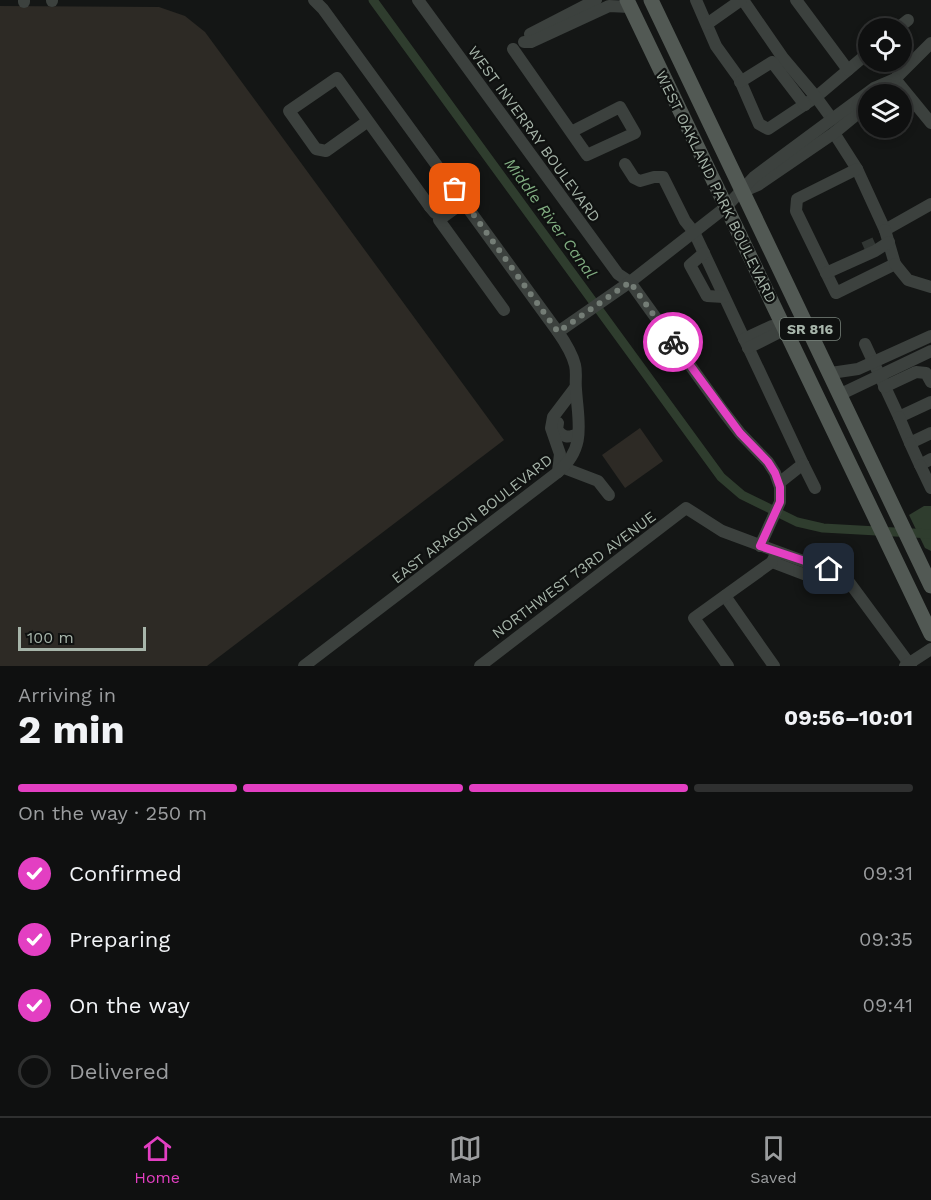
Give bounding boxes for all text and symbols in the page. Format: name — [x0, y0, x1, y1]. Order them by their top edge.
map controls — [858, 18, 912, 138]
button: locate — [858, 18, 912, 72]
street label: WEST INVERRAY BOULEVARD — [464, 42, 604, 226]
street label: WEST OAKLAND PARK BOULEVARD — [652, 68, 780, 306]
button: layers — [858, 84, 912, 138]
water label: Middle River Canal — [501, 154, 601, 282]
pin — [429, 163, 480, 214]
icon: bag — [438, 172, 471, 205]
courier — [643, 312, 703, 372]
road number: SR 816 — [780, 318, 840, 340]
icon: bike — [657, 326, 690, 359]
street label: EAST ARAGON BOULEVARD — [388, 451, 556, 587]
street label: NORTHWEST 73RD AVENUE — [489, 508, 659, 642]
pin — [803, 543, 854, 594]
icon: home — [812, 552, 845, 585]
scale bar — [18, 624, 146, 652]
text: 100 m — [27, 628, 74, 647]
text: Arriving in — [18, 683, 116, 707]
text: 09:56–10:01 — [784, 705, 913, 730]
text: 2 min — [18, 707, 125, 752]
text: On the way · 250 m — [18, 801, 207, 825]
icon: check — [18, 857, 51, 890]
text: Confirmed — [69, 861, 182, 886]
text: 09:31 — [863, 861, 913, 885]
icon: check — [18, 923, 51, 956]
text: Preparing — [69, 927, 170, 952]
text: 09:35 — [859, 927, 913, 951]
icon: check — [18, 989, 51, 1022]
text: On the way — [69, 993, 190, 1018]
text: 09:41 — [863, 993, 913, 1017]
text: Delivered — [69, 1059, 169, 1084]
tab: Home — [134, 1132, 180, 1187]
tab: Map — [449, 1132, 482, 1187]
tab: Saved — [750, 1132, 797, 1187]

